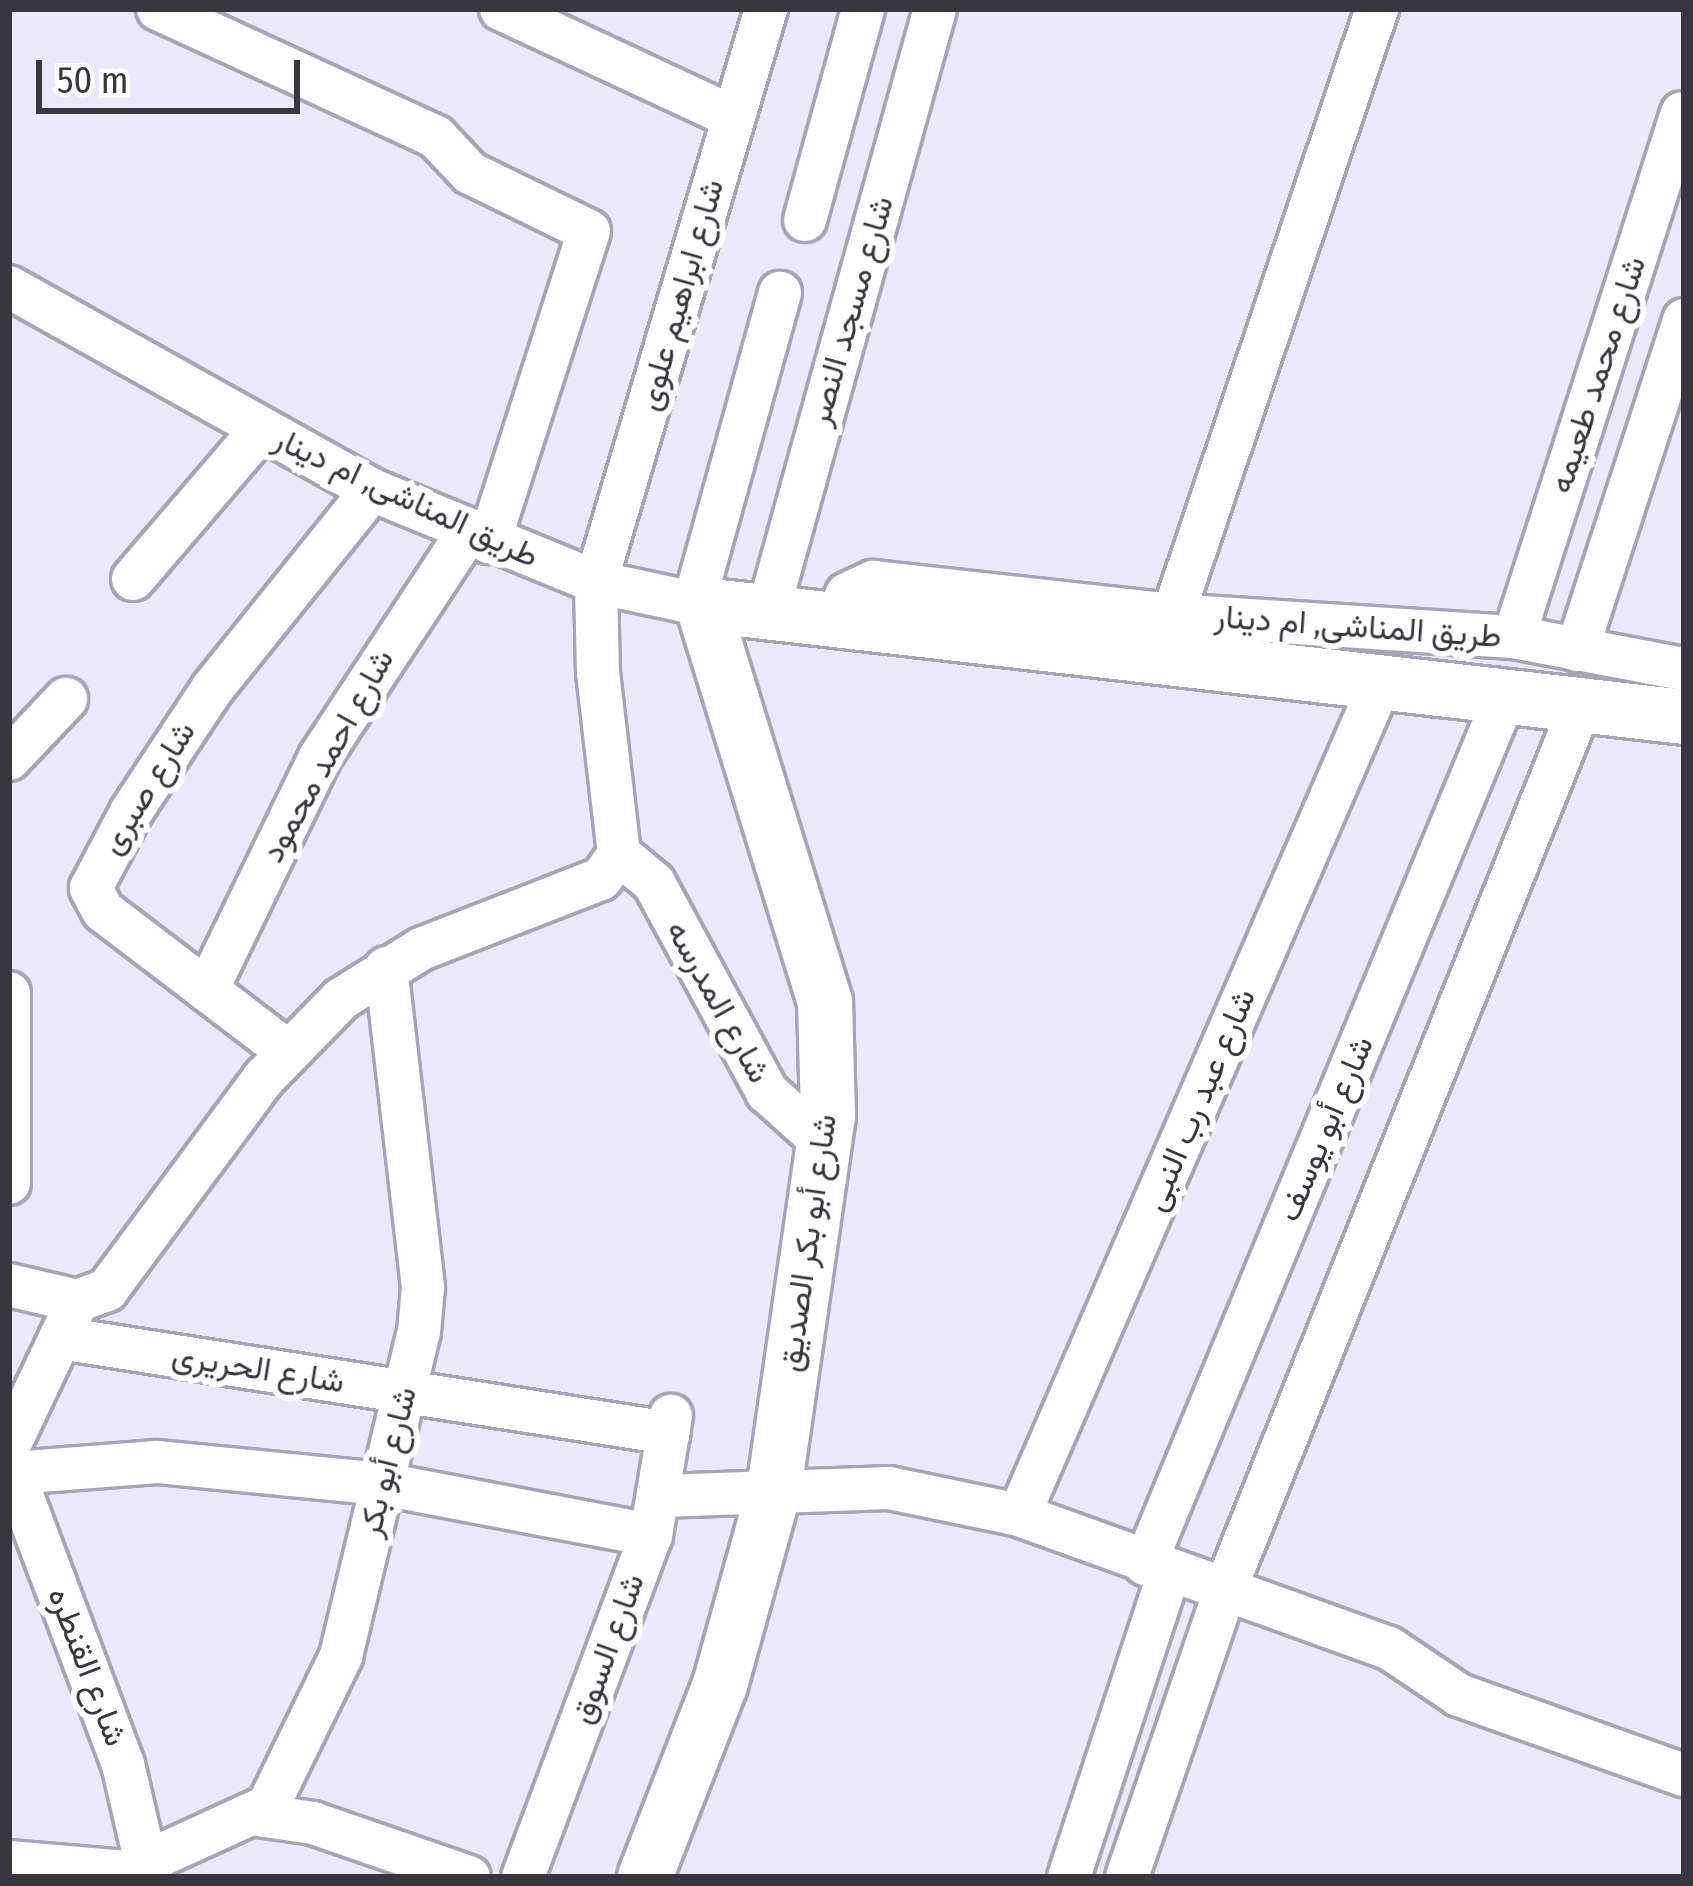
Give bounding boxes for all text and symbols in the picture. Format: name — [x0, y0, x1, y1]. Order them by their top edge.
scale bar — [42, 36, 306, 110]
text: 50 m — [57, 59, 128, 103]
street label: شارع ابراهيم علوى — [629, 175, 733, 415]
street label: شارع مسجد النصر — [799, 192, 903, 430]
street label: شارع محمد طعيمه — [1541, 252, 1655, 498]
street label: طريق المناشى, ام دينار — [267, 419, 545, 577]
street label: طريق المناشى, ام دينار — [1213, 597, 1503, 657]
street label: شارع احمد محمود — [253, 643, 403, 869]
street label: شارع صبرى — [92, 714, 204, 862]
street label: شارع المدرسه — [657, 914, 779, 1090]
street label: شارع عبد رب النبى — [1135, 983, 1265, 1217]
street label: شارع أبو يوسف — [1269, 1030, 1383, 1228]
street label: شارع أبو بكر الصديق — [770, 1112, 846, 1374]
street label: شارع الحريرى — [169, 1336, 347, 1402]
street label: شارع أبو بكر — [350, 1383, 426, 1541]
street label: شارع السوق — [563, 1569, 653, 1729]
street label: شارع القنطره — [39, 1582, 135, 1752]

